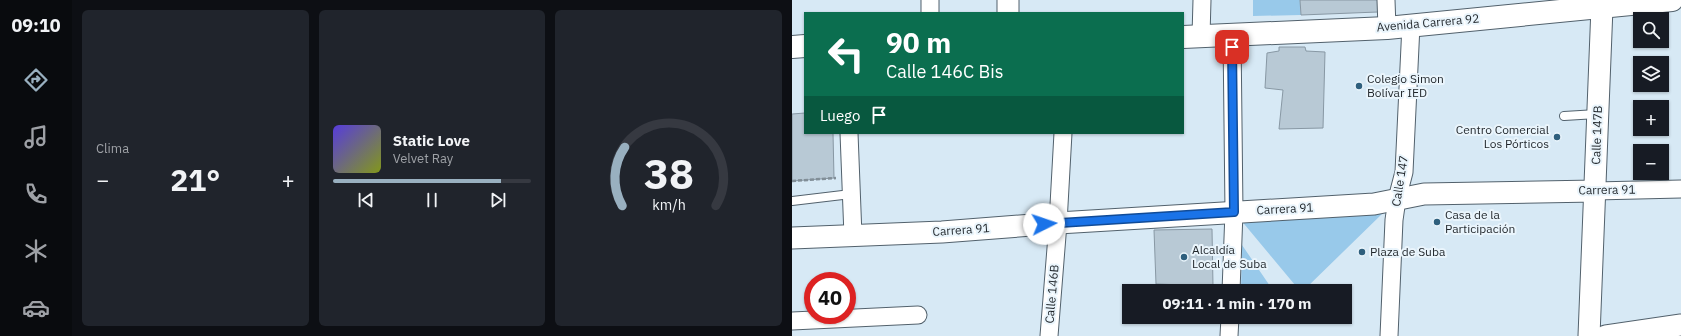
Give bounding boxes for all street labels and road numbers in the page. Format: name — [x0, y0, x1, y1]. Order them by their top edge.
street label: Avenida Carrera 92 — [1376, 11, 1480, 34]
street label: Calle 147B — [1588, 105, 1605, 165]
street label: Calle 147 — [1388, 154, 1411, 207]
street label: Carrera 91 — [1578, 182, 1636, 197]
street label: Carrera 91 — [1256, 200, 1314, 217]
street label: Carrera 91 — [932, 220, 990, 239]
street label: Calle 146B — [1041, 264, 1062, 324]

